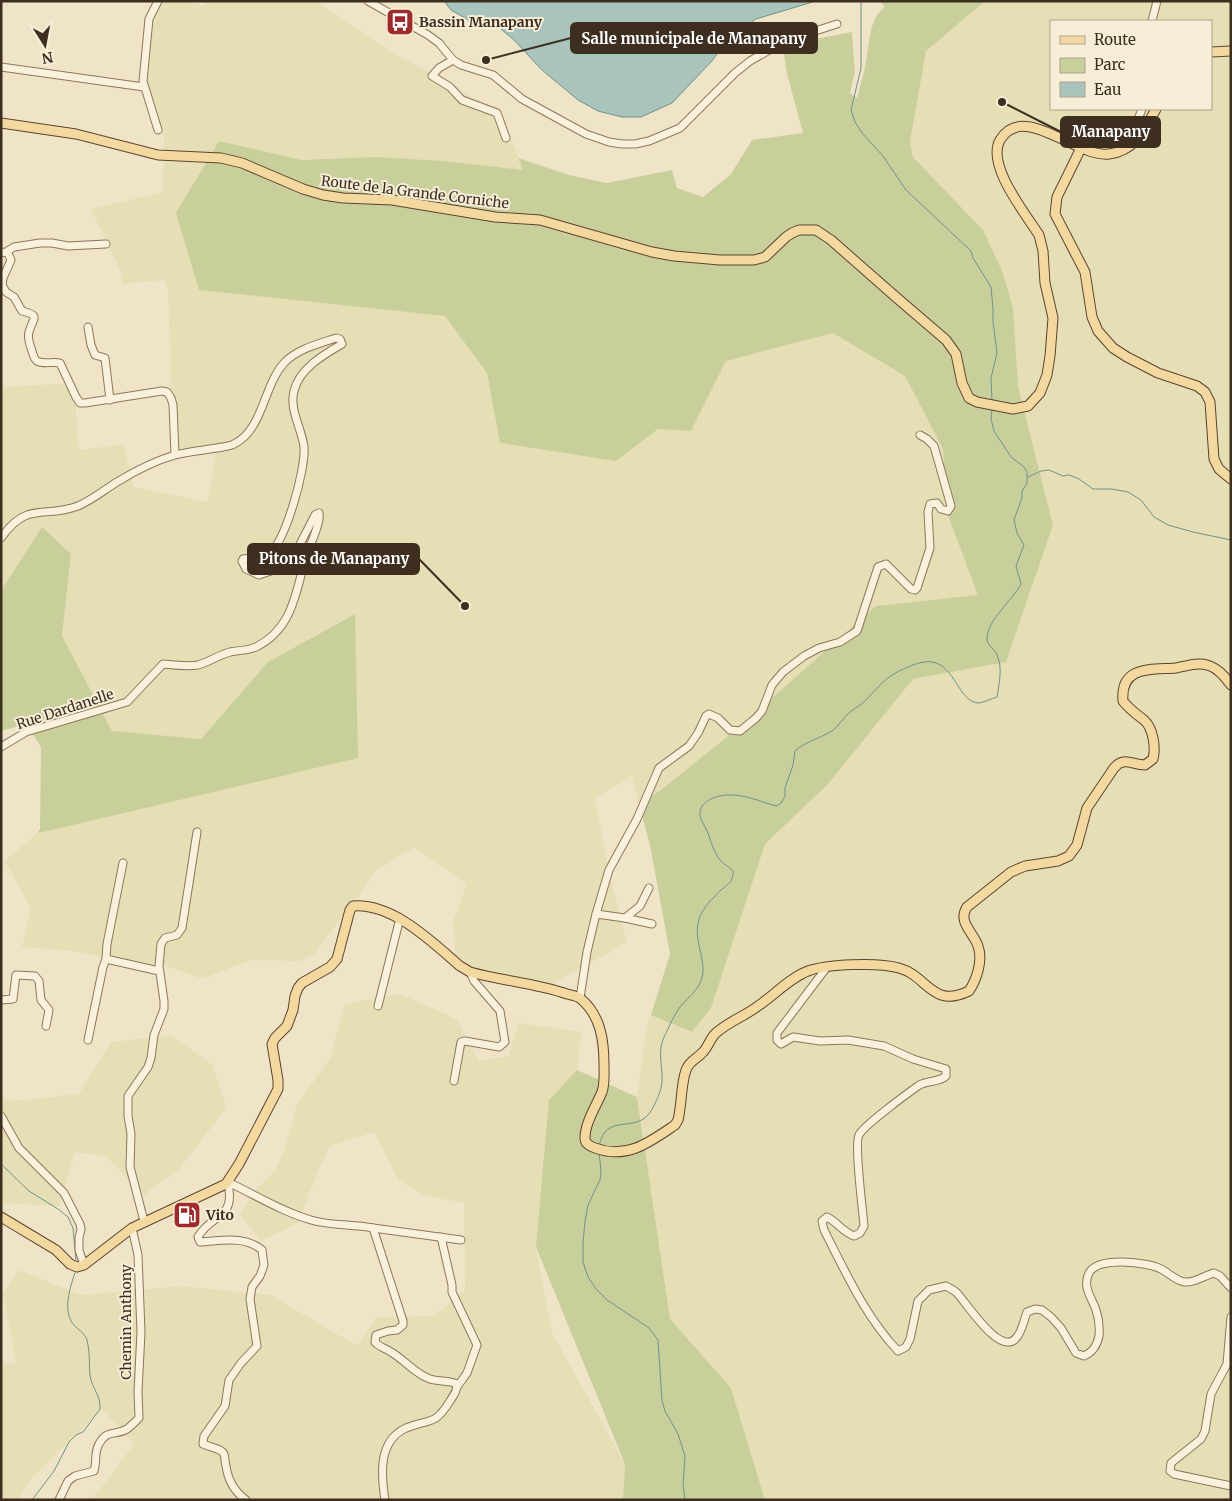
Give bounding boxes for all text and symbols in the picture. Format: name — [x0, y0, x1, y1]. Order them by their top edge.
bus stop icon: Bassin Manapany — [385, 7, 415, 37]
place label: Bassin Manapany — [419, 13, 543, 31]
north arrow — [20, 20, 70, 70]
legend — [1050, 20, 1212, 110]
callout: Salle municipale de Manapany — [571, 23, 817, 53]
text: Salle municipale de Manapany — [581, 29, 807, 48]
text: Route — [1094, 30, 1136, 49]
text: N — [40, 48, 55, 68]
text: Parc — [1094, 55, 1126, 74]
text: Eau — [1094, 80, 1121, 99]
callout: Manapany — [1061, 117, 1160, 147]
text: Manapany — [1072, 122, 1150, 141]
street label: Route de la Grande Corniche — [320, 172, 510, 212]
callout: Pitons de Manapany — [248, 544, 419, 574]
text: Pitons de Manapany — [259, 549, 409, 568]
street label: Rue Dardanelle — [14, 685, 116, 733]
fuel station icon: Vito — [172, 1200, 202, 1230]
place label: Vito — [205, 1206, 234, 1224]
street label: Chemin Anthony — [117, 1263, 135, 1380]

